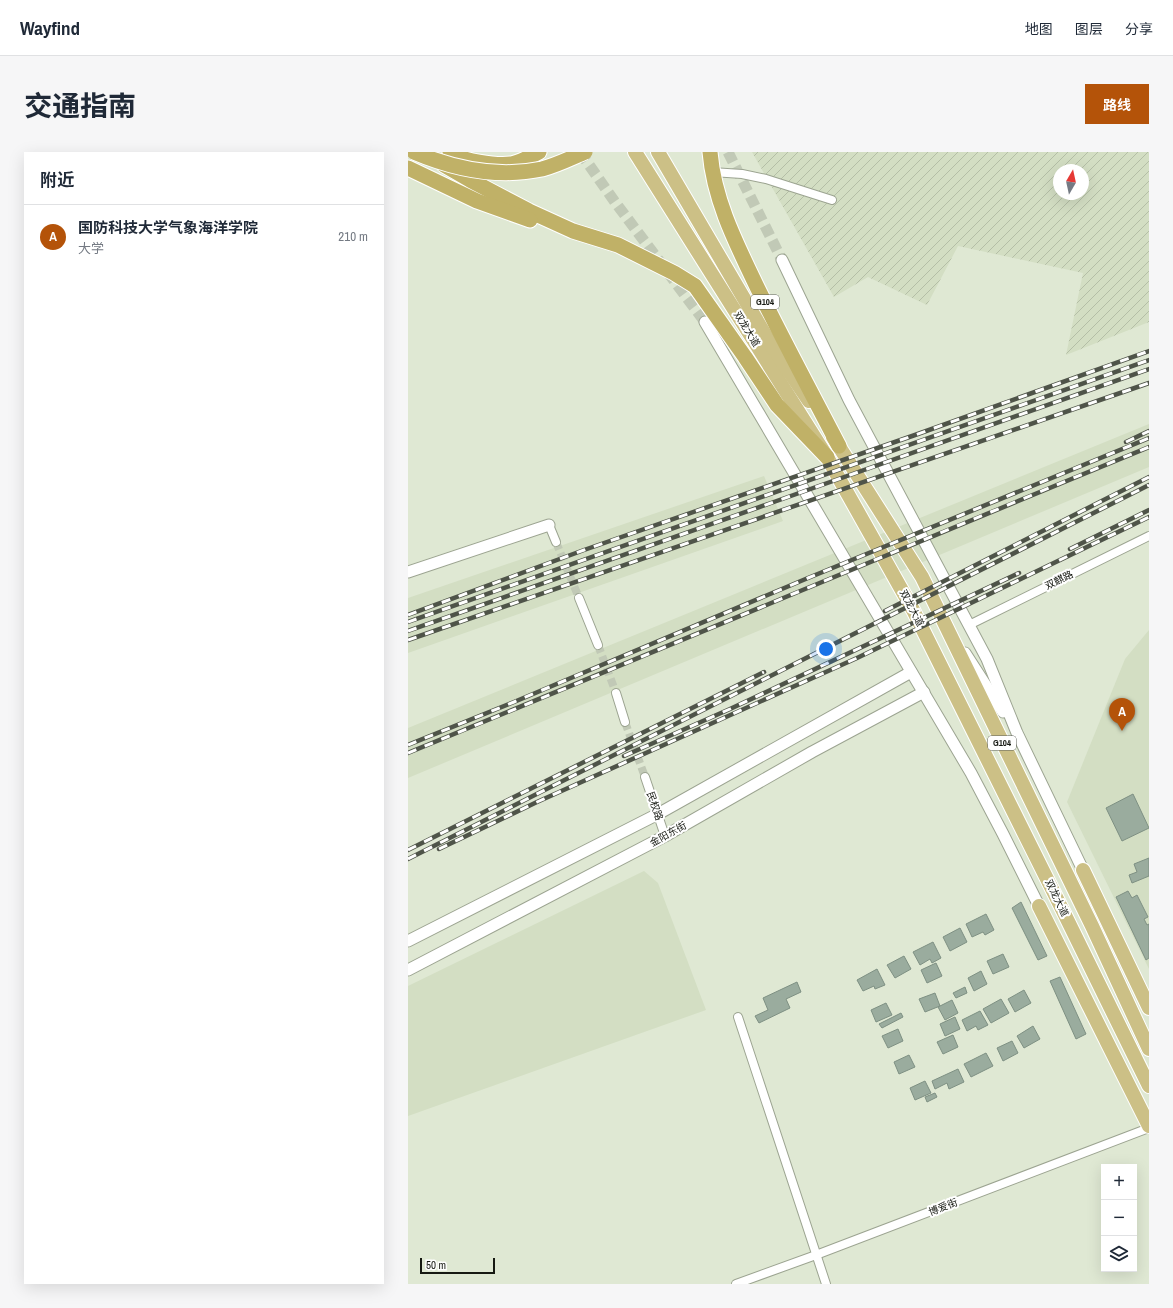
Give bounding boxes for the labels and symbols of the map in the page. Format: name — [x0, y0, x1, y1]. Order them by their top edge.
north arrow — [1053, 164, 1089, 200]
road number: G104 — [751, 295, 779, 309]
street label: 双龙大道 — [731, 309, 763, 349]
street label: 双麒路 — [1043, 568, 1075, 592]
street label: 双龙大道 — [897, 587, 927, 629]
your location — [816, 639, 836, 659]
pin: A — [1109, 698, 1135, 731]
road number: G104 — [988, 736, 1016, 750]
street label: 民权路 — [644, 790, 666, 822]
street label: 金阳东街 — [647, 819, 689, 849]
street label: 双龙大道 — [1042, 877, 1072, 919]
street label: 博爱街 — [927, 1196, 959, 1218]
scale bar — [420, 1256, 495, 1275]

